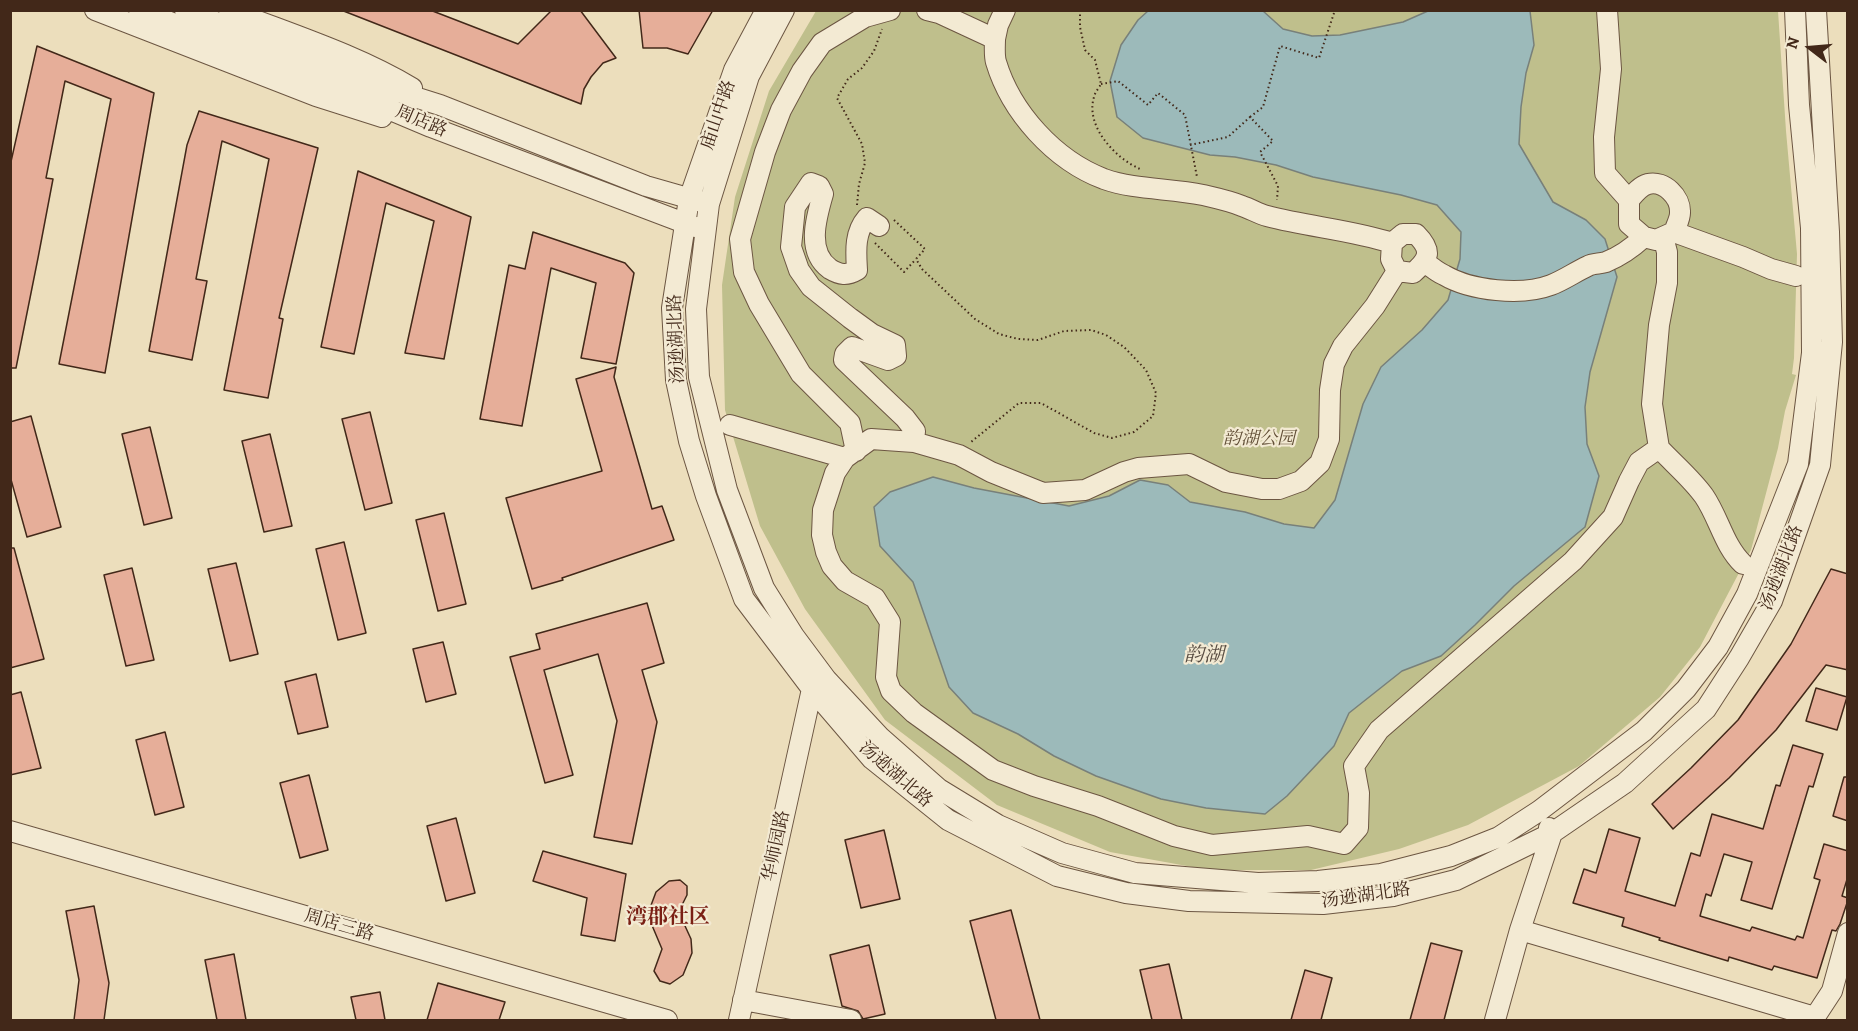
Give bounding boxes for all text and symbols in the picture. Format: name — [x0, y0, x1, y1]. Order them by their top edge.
north arrow — [1780, 18, 1840, 78]
text: N — [1781, 34, 1805, 52]
street label: 庙山中路 — [697, 77, 741, 153]
street label: 周店路 — [392, 102, 450, 142]
street label: 汤逊湖北路 — [665, 294, 689, 384]
park label: 韵湖公园 — [1223, 429, 1295, 451]
street label: 汤逊湖北路 — [1756, 522, 1808, 614]
water label: 韵湖 — [1184, 644, 1224, 668]
street label: 汤逊湖北路 — [854, 737, 936, 813]
street label: 华师园路 — [759, 809, 795, 883]
street label: 汤逊湖北路 — [1320, 879, 1412, 913]
district label: 湾郡社区 — [626, 905, 710, 931]
street label: 周店三路 — [301, 906, 377, 946]

